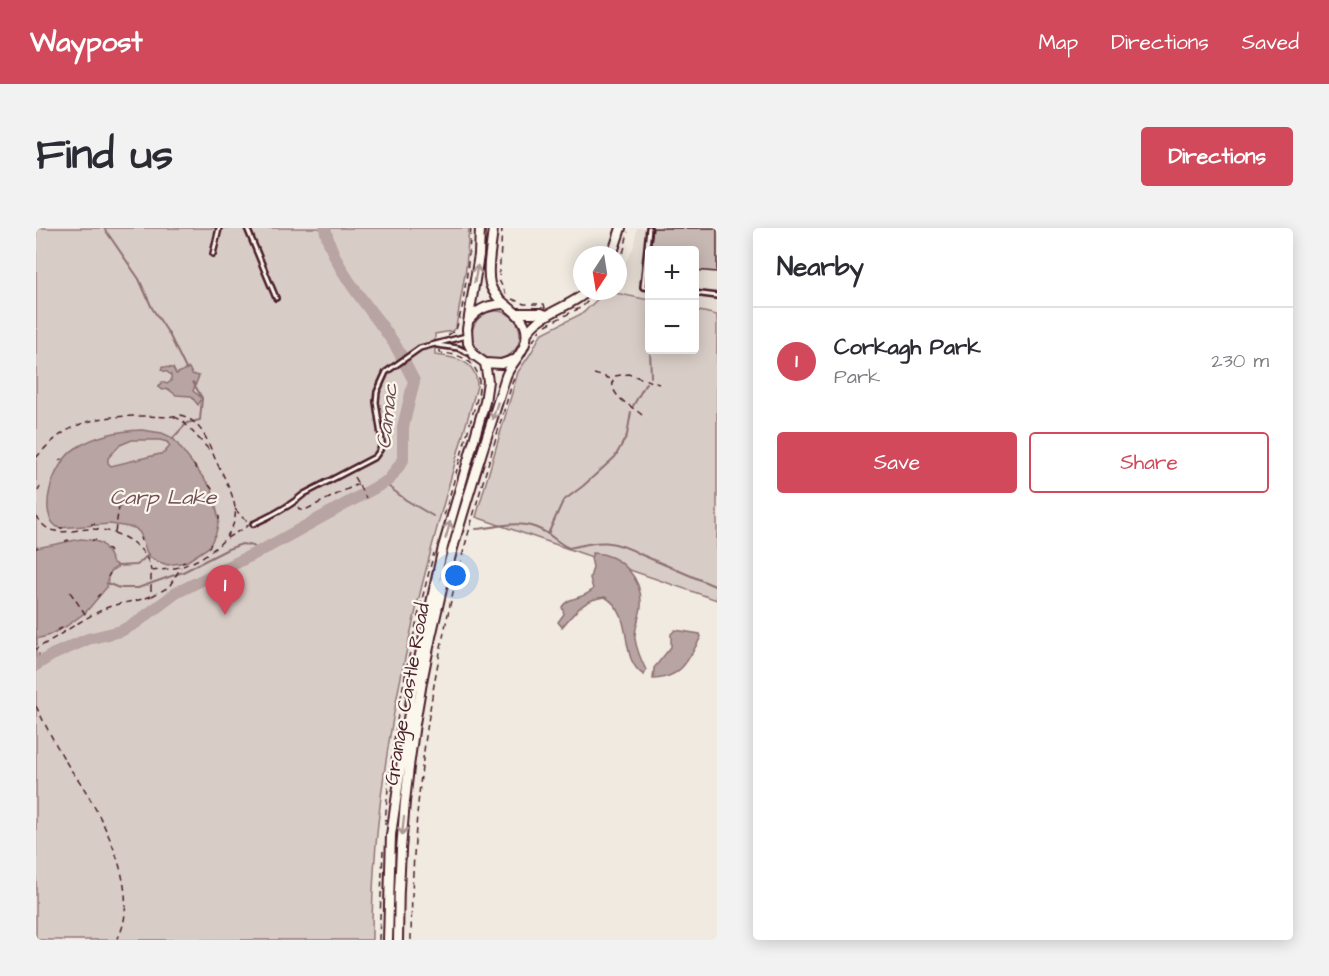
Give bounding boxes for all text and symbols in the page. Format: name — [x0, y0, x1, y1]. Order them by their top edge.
text: Waypost — [30, 23, 143, 62]
text: Map — [1038, 28, 1078, 57]
text: Directions — [1111, 28, 1209, 57]
text: Saved — [1242, 28, 1299, 57]
text: Find us — [36, 127, 173, 185]
button: Directions — [1141, 127, 1293, 186]
north arrow — [573, 246, 627, 300]
map controls — [645, 246, 699, 354]
button: + — [645, 246, 699, 300]
text: Nearby — [777, 249, 864, 285]
one-way arrow — [470, 265, 481, 285]
button: − — [645, 300, 699, 354]
text: Corkagh Park — [834, 332, 981, 363]
text: 1 — [795, 347, 798, 375]
text: 230 m — [1211, 347, 1269, 375]
text: Park — [834, 363, 880, 391]
water label: Camac — [369, 381, 405, 450]
one-way arrow — [489, 402, 500, 421]
button: Save — [777, 432, 1017, 493]
button: Share — [1029, 432, 1269, 493]
water label: Carp Lake — [110, 483, 218, 512]
one-way arrow — [443, 521, 454, 540]
your location — [441, 561, 470, 590]
pin: 1 — [206, 566, 244, 615]
street label: Grange Castle Road — [377, 601, 438, 787]
one-way arrow — [397, 816, 408, 836]

